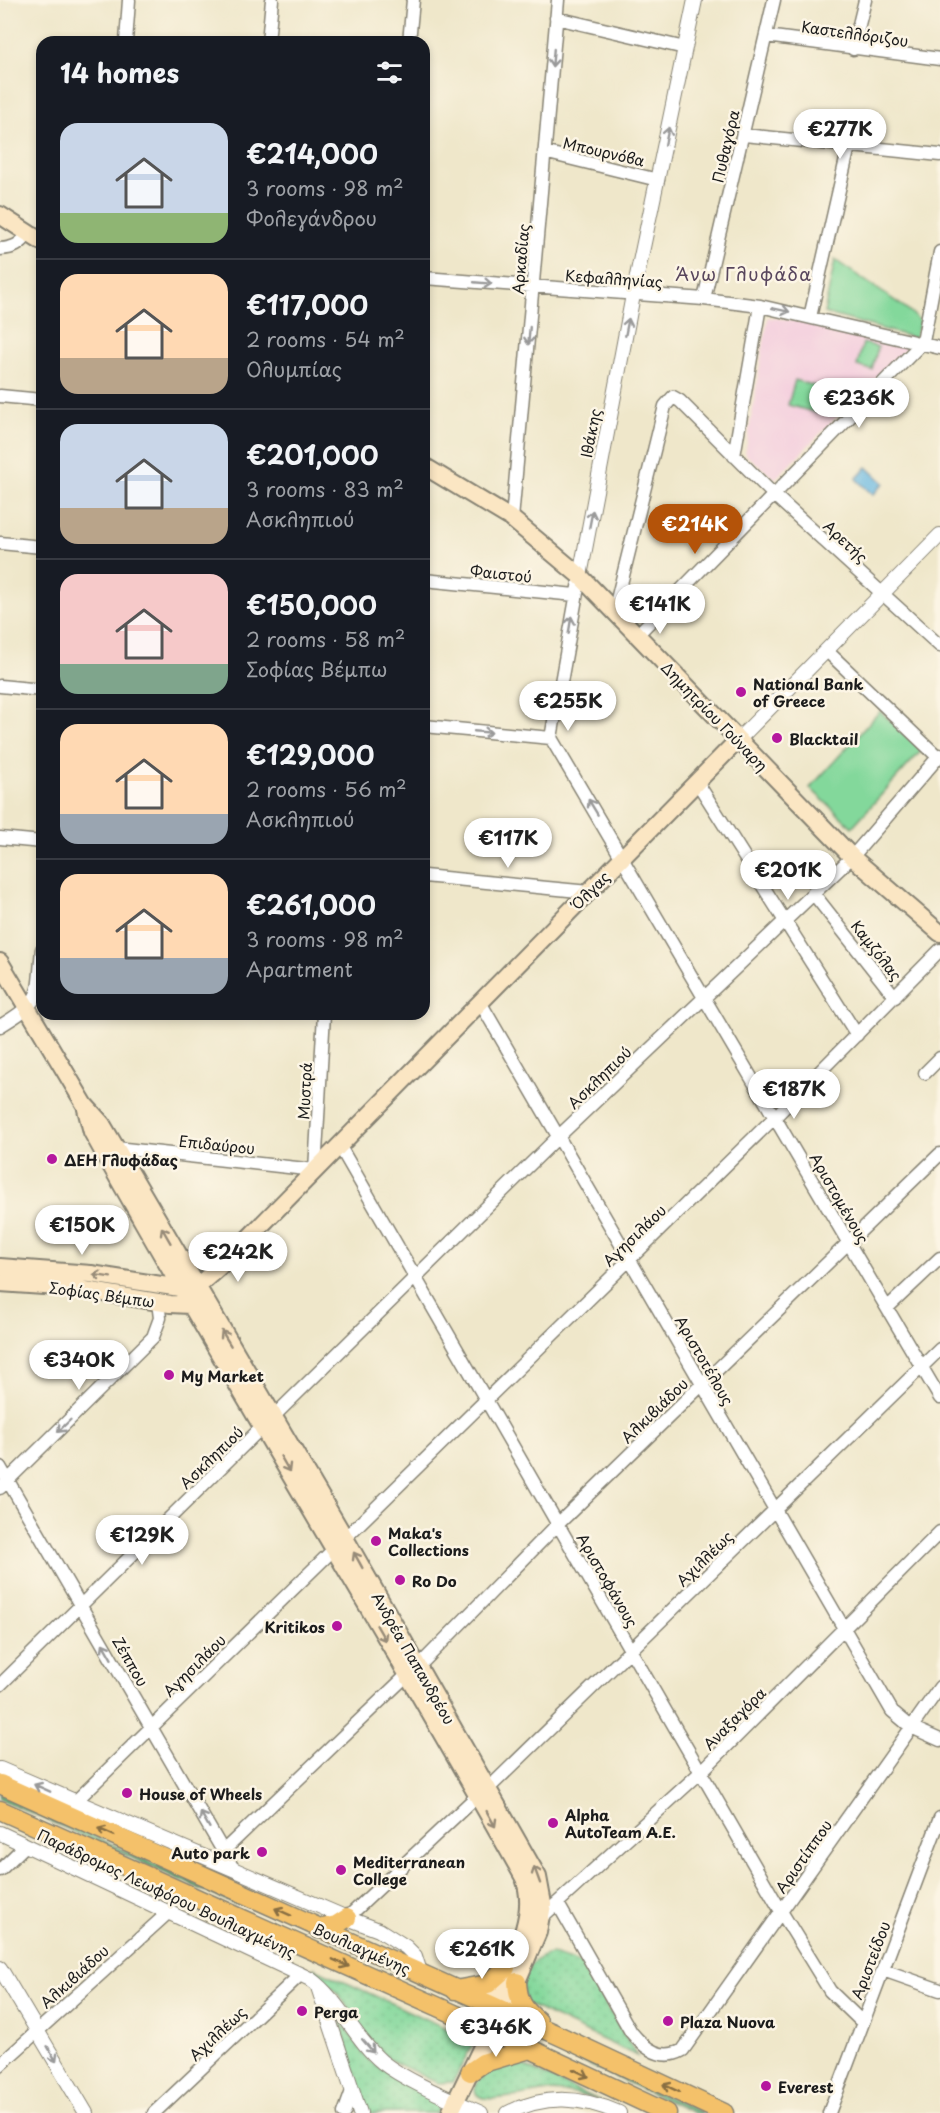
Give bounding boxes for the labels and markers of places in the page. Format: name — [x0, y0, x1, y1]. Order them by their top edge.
pin: €277K — [798, 109, 882, 160]
pin: €236K — [817, 378, 901, 429]
pin: €214K — [653, 504, 737, 555]
pin: €141K — [618, 584, 702, 635]
place label: National Bank of Greece — [753, 672, 864, 712]
pin: €255K — [526, 681, 610, 732]
marker: National Bank of Greece — [734, 685, 748, 699]
place label: Blacktail — [789, 727, 858, 750]
marker: Blacktail — [770, 731, 784, 745]
pin: €117K — [466, 818, 550, 869]
pin: €201K — [746, 850, 830, 901]
pin: €187K — [752, 1069, 836, 1120]
place label: ΔΕΗ Γλυφάδας — [64, 1148, 178, 1171]
marker: ΔΕΗ Γλυφάδας — [45, 1152, 59, 1166]
pin: €150K — [40, 1205, 124, 1256]
pin: €242K — [196, 1232, 280, 1283]
pin: €340K — [37, 1340, 121, 1391]
place label: My Market — [181, 1364, 264, 1387]
marker: My Market — [162, 1368, 176, 1382]
pin: €129K — [100, 1515, 184, 1566]
place label: Maka's Collections — [388, 1521, 469, 1561]
marker: Maka's Collections — [369, 1534, 383, 1548]
place label: Ro Do — [412, 1569, 457, 1592]
marker: Ro Do — [393, 1573, 407, 1587]
place label: Kritikos — [264, 1615, 325, 1638]
marker: Kritikos — [330, 1619, 344, 1633]
place label: House of Wheels — [139, 1782, 262, 1805]
marker: House of Wheels — [120, 1786, 134, 1800]
place label: Alpha AutoTeam Α.Ε. — [564, 1803, 676, 1843]
marker: Alpha AutoTeam Α.Ε. — [546, 1816, 560, 1830]
place label: Auto park — [172, 1841, 250, 1864]
marker: Auto park — [255, 1845, 269, 1859]
place label: Mediterranean College — [353, 1850, 465, 1890]
marker: Mediterranean College — [334, 1863, 348, 1877]
pin: €261K — [440, 1929, 524, 1980]
place label: Perga — [314, 2000, 359, 2023]
marker: Perga — [295, 2004, 309, 2018]
pin: €346K — [454, 2007, 538, 2058]
place label: Plaza Nuova — [680, 2010, 776, 2033]
marker: Plaza Nuova — [661, 2014, 675, 2028]
place label: Everest — [778, 2075, 833, 2098]
marker: Everest — [759, 2079, 773, 2093]

